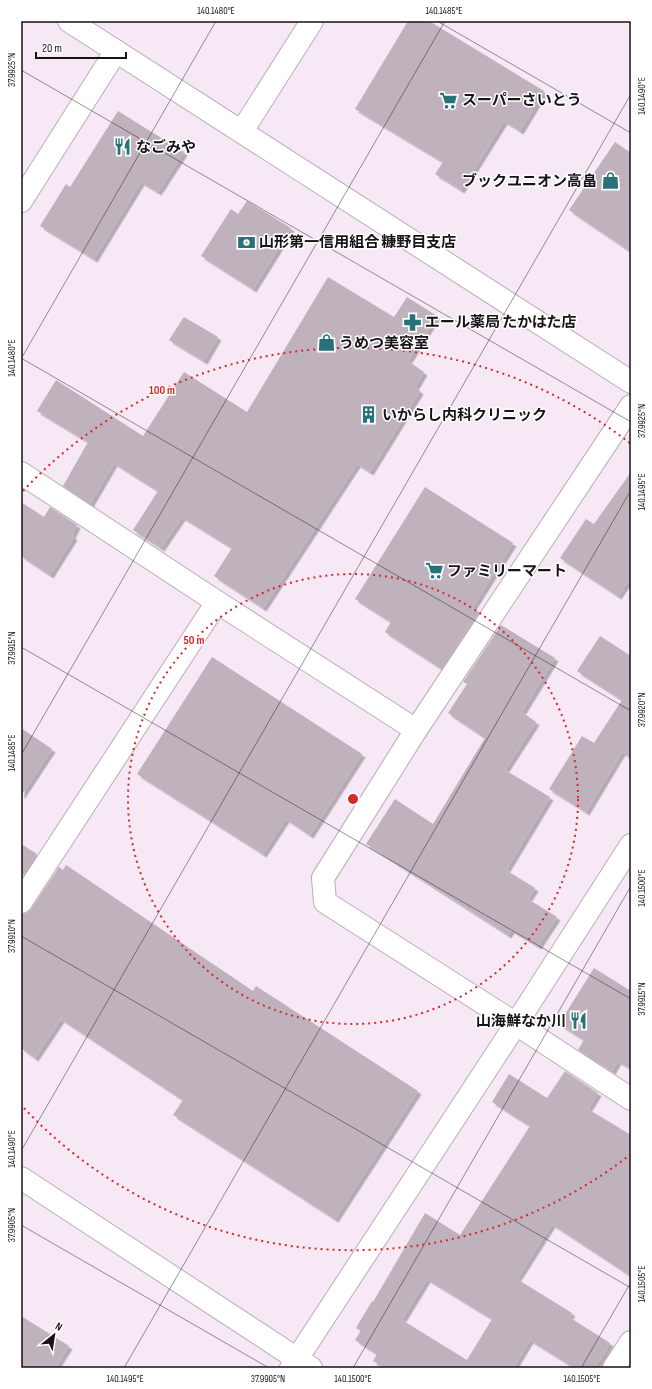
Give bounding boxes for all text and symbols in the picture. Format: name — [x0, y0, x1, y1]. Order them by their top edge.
text: 140.1480°E — [197, 5, 235, 17]
text: 140.1485°E — [425, 5, 463, 17]
scale bar — [36, 34, 126, 60]
text: 20 m — [42, 41, 62, 56]
text: 37.9925°N — [6, 53, 18, 87]
text: 140.1490°E — [636, 77, 648, 115]
supermarket icon: スーパーさいとう — [439, 90, 459, 110]
place label: スーパーさいとう — [462, 91, 582, 110]
restaurant icon: なごみや — [113, 137, 133, 157]
place label: なごみや — [136, 138, 196, 157]
shop icon: ブックユニオン高畠 — [600, 171, 620, 191]
place label: ブックユニオン高畠 — [462, 172, 597, 191]
bank icon: 山形第一信用組合 糠野目支店 — [236, 232, 256, 252]
place label: 山形第一信用組合 糠野目支店 — [259, 233, 456, 252]
pharmacy icon: エール薬局 たかはた店 — [402, 312, 422, 332]
place label: エール薬局 たかはた店 — [425, 313, 576, 332]
shop icon: うめつ美容室 — [316, 333, 336, 353]
place label: うめつ美容室 — [339, 334, 429, 353]
text: 140.1480°E — [6, 339, 18, 377]
text: 100 m — [149, 383, 175, 398]
text: 37.9925°N — [636, 404, 648, 438]
building icon: いからし内科クリニック — [359, 405, 379, 425]
place label: いからし内科クリニック — [382, 406, 547, 425]
text: 140.1495°E — [636, 473, 648, 511]
supermarket icon: ファミリーマート — [424, 561, 444, 581]
place label: ファミリーマート — [447, 562, 567, 581]
text: 37.9915°N — [6, 631, 18, 665]
text: 50 m — [184, 633, 204, 648]
text: 37.9920°N — [636, 693, 648, 727]
text: 140.1485°E — [6, 734, 18, 772]
centre of rings — [346, 792, 360, 806]
text: 140.1500°E — [636, 869, 648, 907]
text: 37.9910°N — [6, 919, 18, 953]
text: 37.9915°N — [636, 982, 648, 1016]
restaurant icon: 山海鮮なか川 — [569, 1011, 589, 1031]
place label: 山海鮮なか川 — [476, 1012, 566, 1031]
text: 140.1490°E — [6, 1130, 18, 1168]
text: 37.9905°N — [6, 1208, 18, 1242]
text: 140.1505°E — [636, 1266, 648, 1302]
north arrow — [34, 1315, 74, 1355]
text: N — [53, 1320, 65, 1334]
text: 140.1495°E — [106, 1373, 144, 1385]
text: 37.9905°N — [251, 1373, 285, 1385]
text: 140.1500°E — [334, 1373, 372, 1385]
text: 140.1505°E — [564, 1373, 600, 1385]

